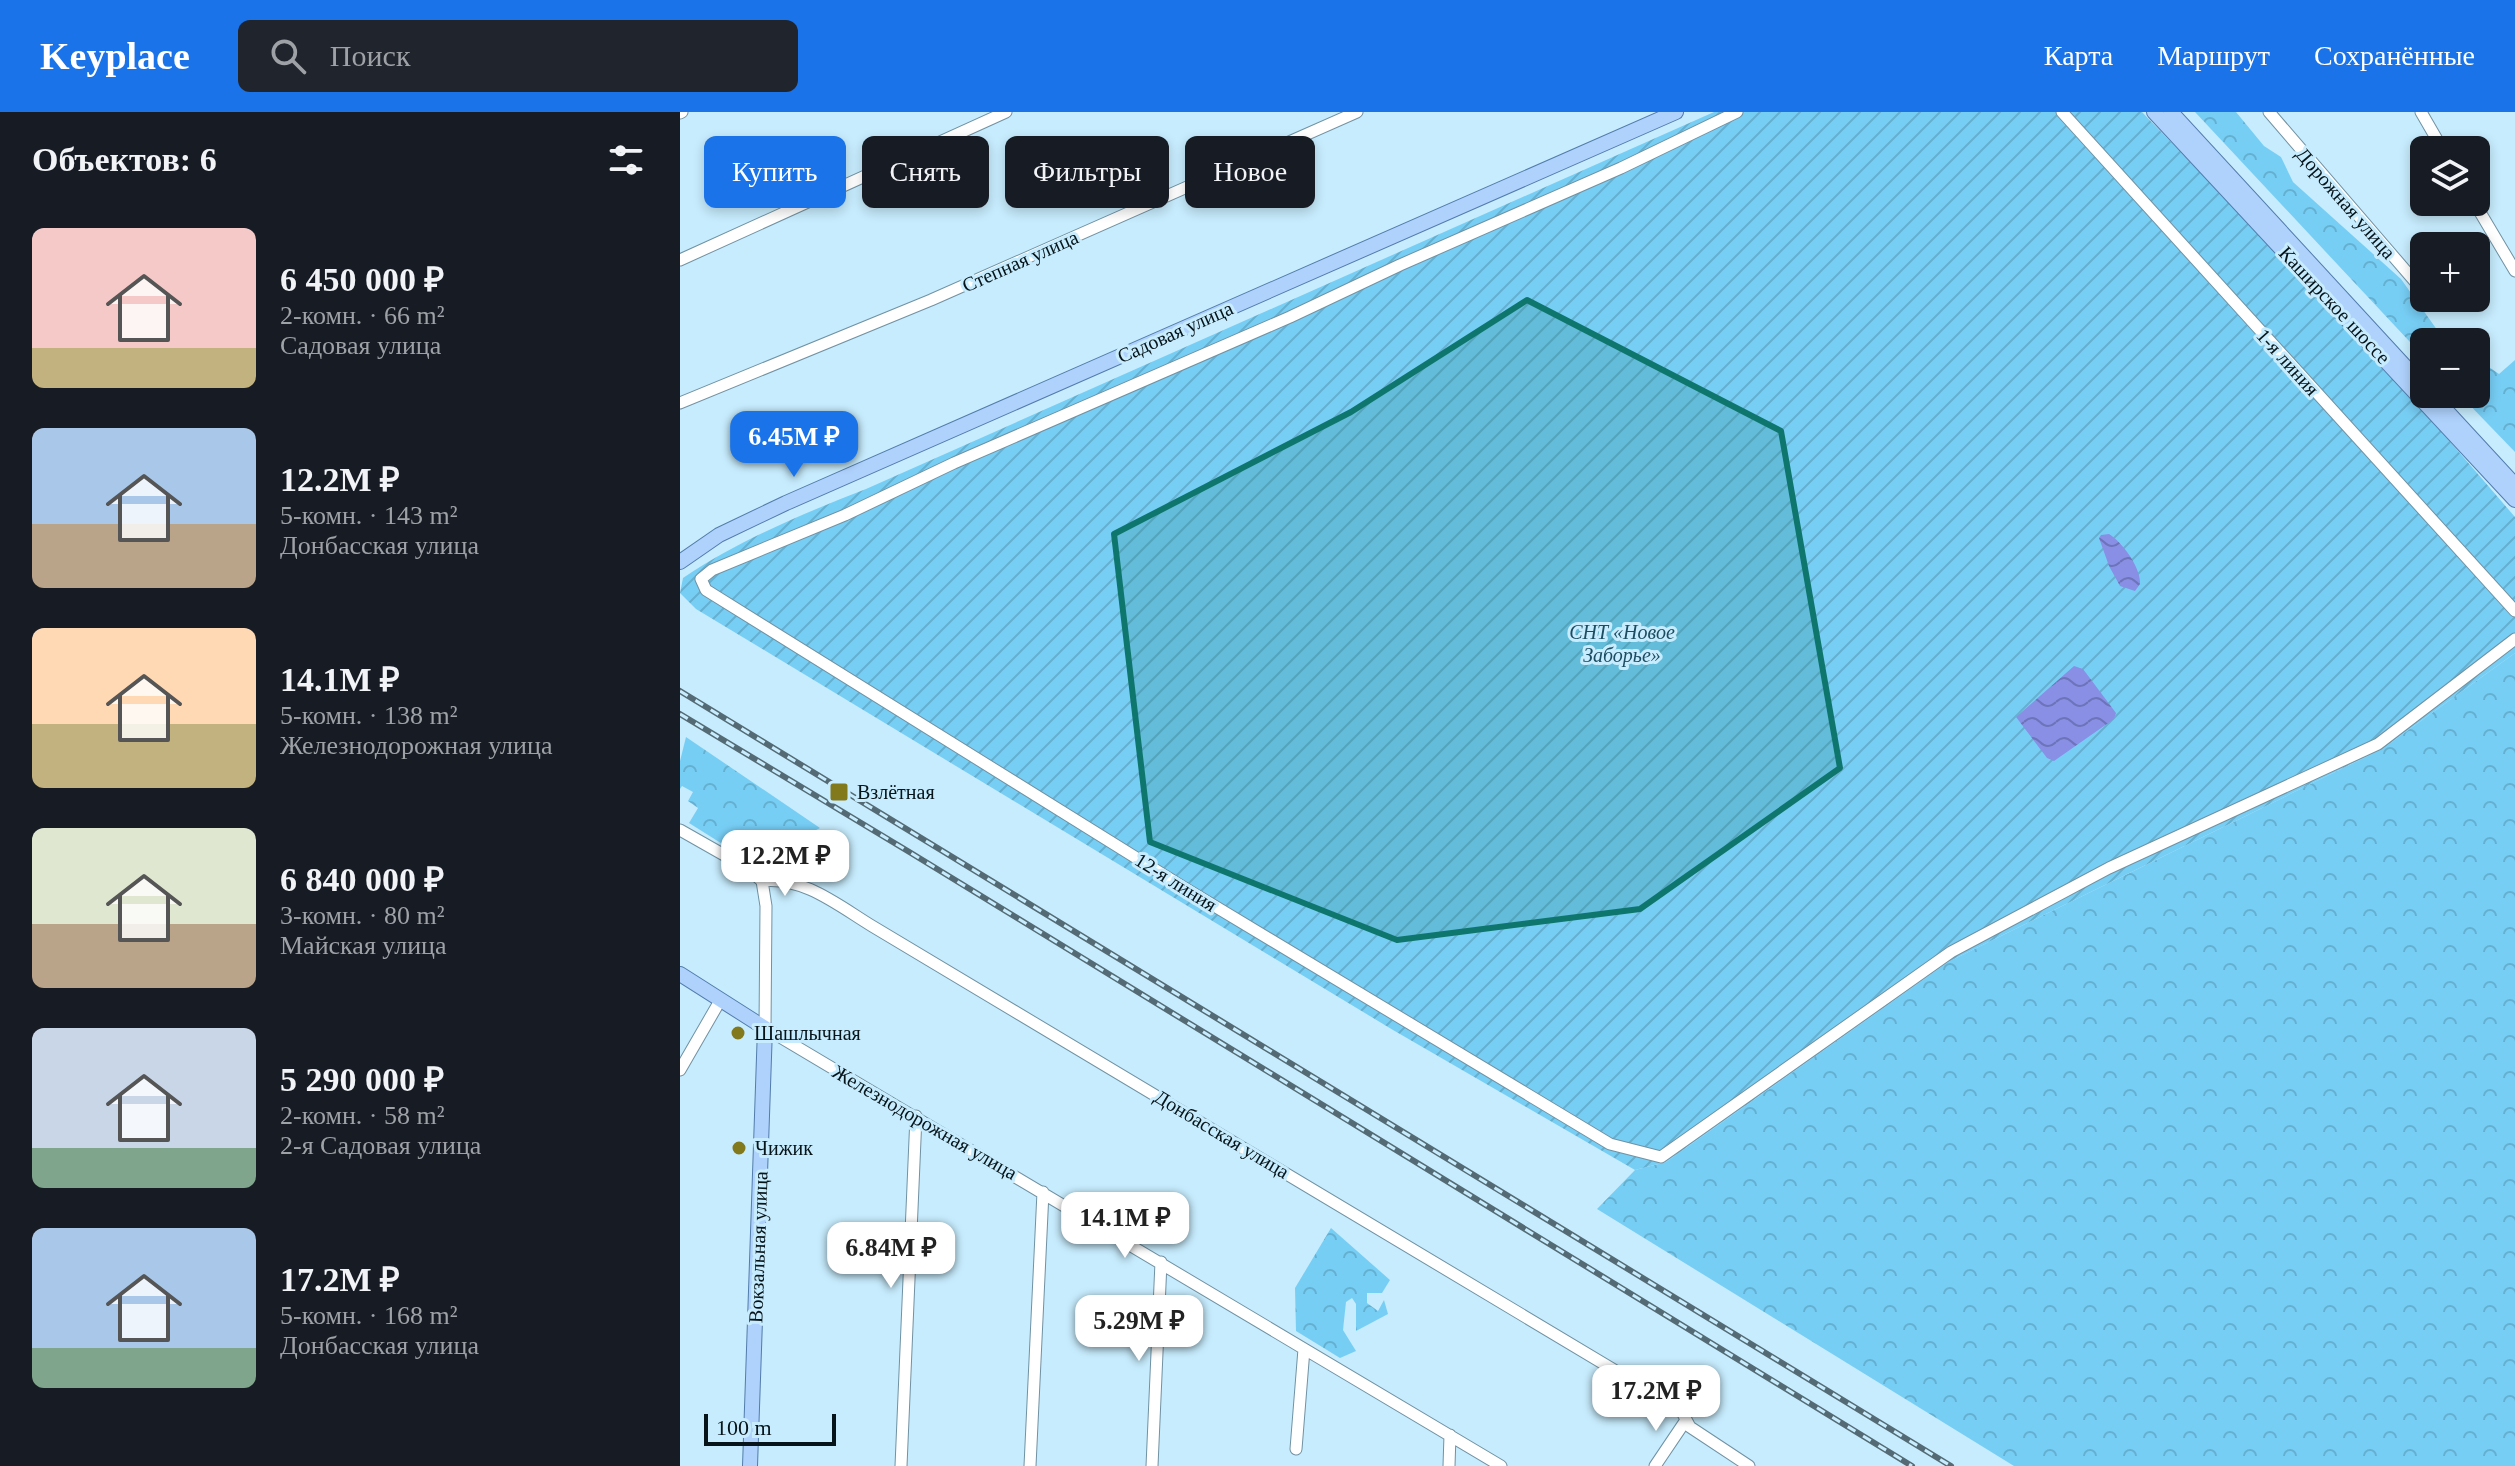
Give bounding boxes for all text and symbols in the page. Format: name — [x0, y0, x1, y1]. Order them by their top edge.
search box — [238, 20, 798, 92]
icon: search — [266, 34, 310, 78]
text: Keyplace — [40, 35, 190, 77]
text: Поиск — [330, 39, 410, 72]
text: Карта — [2044, 40, 2113, 71]
text: Маршрут — [2157, 40, 2270, 71]
text: Сохранённые — [2314, 40, 2475, 71]
chip: Купить — [704, 136, 846, 208]
chip: Снять — [862, 136, 989, 208]
chip: Фильтры — [1005, 136, 1169, 208]
chip: Новое — [1185, 136, 1315, 208]
map controls — [2410, 136, 2490, 408]
button: layers — [2410, 136, 2490, 216]
icon: filters — [604, 138, 648, 182]
text: Объектов: 6 — [32, 141, 217, 178]
street label: Дорожная улица — [2291, 143, 2400, 264]
street label: Степная улица — [959, 226, 1082, 297]
button: + — [2410, 232, 2490, 312]
street label: Каширское шоссе — [2274, 242, 2395, 369]
icon: home — [96, 260, 192, 356]
text: 6 450 000 ₽ — [280, 261, 444, 298]
street label: Садовая улица — [1114, 297, 1237, 368]
text: 2-комн. · 66 m² — [280, 301, 445, 330]
street label: 1-я линия — [2252, 324, 2324, 400]
button: − — [2410, 328, 2490, 408]
text: Садовая улица — [280, 331, 441, 360]
pin: 6.45M ₽ — [720, 411, 868, 479]
text: 6.45M ₽ — [748, 422, 840, 451]
icon: home — [96, 460, 192, 556]
text: 12.2M ₽ — [280, 461, 400, 498]
text: 5-комн. · 143 m² — [280, 501, 458, 530]
text: Донбасская улица — [280, 531, 479, 560]
park label: СНТ «Новое Заборье» — [1569, 621, 1675, 667]
icon: home — [96, 660, 192, 756]
text: 14.1M ₽ — [280, 661, 400, 698]
text: 5-комн. · 138 m² — [280, 701, 458, 730]
text: Железнодорожная улица — [280, 731, 552, 760]
marker: Взлётная — [828, 781, 850, 803]
place label: Взлётная — [857, 781, 935, 803]
pin: 12.2M ₽ — [711, 830, 859, 898]
text: 12.2M ₽ — [739, 841, 831, 870]
street label: 12-я линия — [1131, 848, 1221, 916]
icon: home — [96, 860, 192, 956]
text: 6 840 000 ₽ — [280, 861, 444, 898]
text: 3-комн. · 80 m² — [280, 901, 445, 930]
text: Майская улица — [280, 931, 447, 960]
place label: Шашлычная — [754, 1022, 861, 1044]
marker: Шашлычная — [729, 1024, 747, 1042]
icon: home — [96, 1060, 192, 1156]
street label: Железнодорожная улица — [828, 1060, 1021, 1185]
text: 5 290 000 ₽ — [280, 1061, 444, 1098]
street label: Донбасская улица — [1150, 1085, 1293, 1184]
text: 2-комн. · 58 m² — [280, 1101, 445, 1130]
text: 2-я Садовая улица — [280, 1131, 481, 1160]
place label: Чижик — [755, 1137, 813, 1159]
marker: Чижик — [730, 1139, 748, 1157]
street label: Вокзальная улица — [744, 1171, 773, 1323]
pin: 14.1M ₽ — [1051, 1192, 1199, 1260]
text: 14.1M ₽ — [1079, 1203, 1171, 1232]
pin: 6.84M ₽ — [817, 1222, 965, 1290]
text: 6.84M ₽ — [845, 1233, 937, 1262]
icon: home — [96, 1260, 192, 1356]
text: 17.2M ₽ — [280, 1261, 400, 1298]
pin: 5.29M ₽ — [1065, 1295, 1213, 1363]
text: 5-комн. · 168 m² — [280, 1301, 458, 1330]
text: 5.29M ₽ — [1093, 1306, 1185, 1335]
text: Донбасская улица — [280, 1331, 479, 1360]
pin: 17.2M ₽ — [1582, 1365, 1730, 1433]
text: 17.2M ₽ — [1610, 1376, 1702, 1405]
scale bar — [704, 1410, 836, 1446]
text: 100 m — [716, 1415, 772, 1440]

